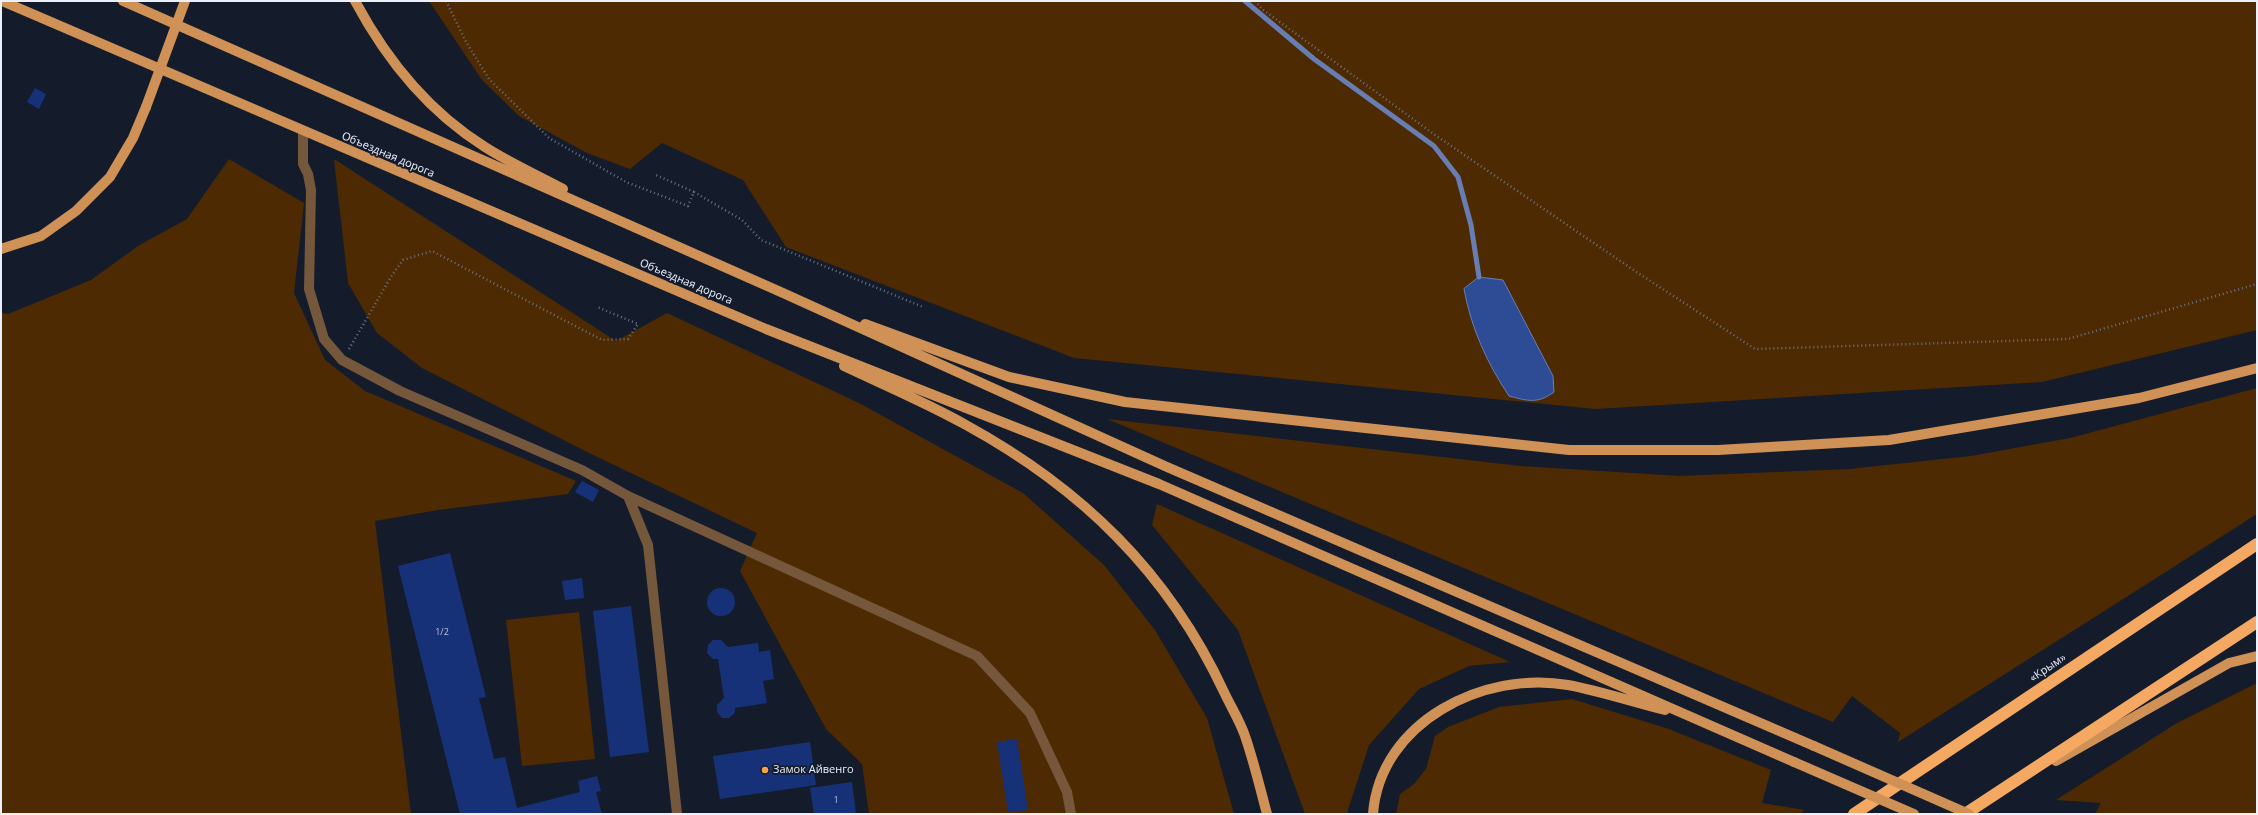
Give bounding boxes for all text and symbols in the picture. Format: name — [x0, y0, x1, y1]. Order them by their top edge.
street label: Объездная дорога — [340, 129, 436, 181]
street label: Объездная дорога — [638, 256, 734, 308]
house number: 1/2 — [435, 627, 449, 637]
street label: «Крым» — [2027, 651, 2069, 685]
place label: Замок Айвенго — [773, 763, 854, 777]
marker: Замок Айвенго — [760, 765, 770, 775]
house number: 1 — [833, 795, 839, 805]

